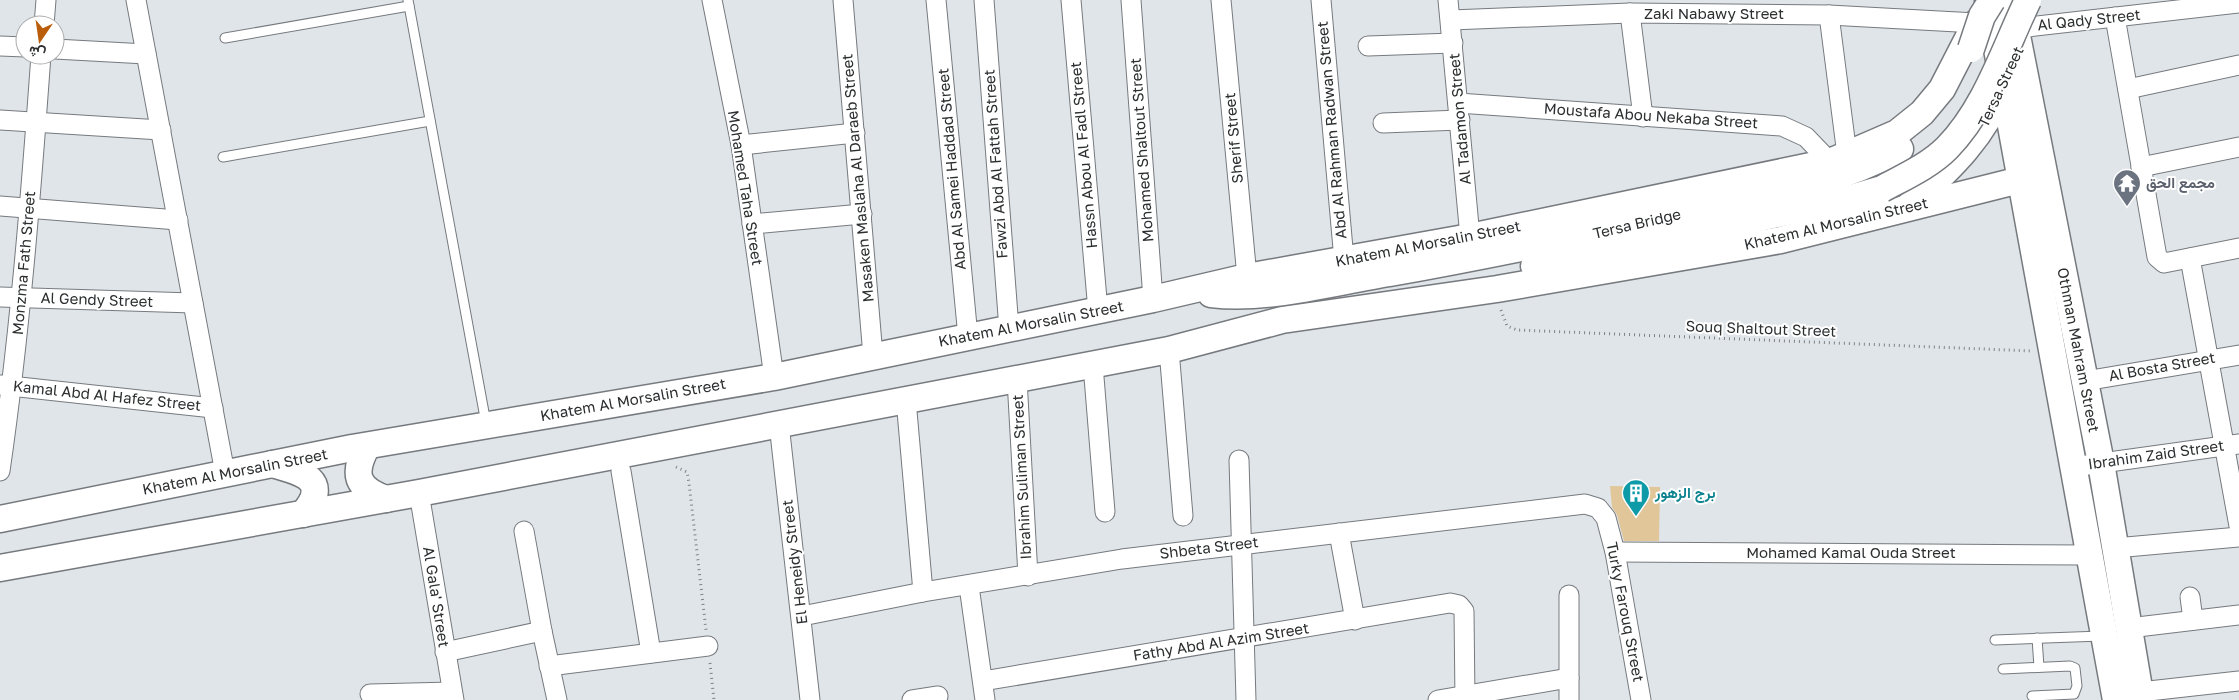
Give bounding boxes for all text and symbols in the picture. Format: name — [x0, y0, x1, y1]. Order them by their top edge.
street label: Zaki Nabawy Street — [1644, 4, 1784, 22]
street label: Al Qady Street — [2036, 5, 2141, 33]
north arrow — [15, 15, 65, 65]
street label: Abd Al Rahman Radwan Street — [1313, 20, 1349, 240]
text: ش — [27, 42, 47, 63]
street label: Tersa Street — [1974, 43, 2027, 130]
street label: Masaken Maslaha Al Daraeb Street — [837, 53, 877, 303]
street label: Al Tadamon Street — [1444, 53, 1474, 186]
street label: Mohamed Shaltout Street — [1126, 57, 1156, 243]
street label: Hassn Abou Al Fadl Street — [1066, 61, 1100, 249]
street label: Abd Al Samei Haddad Street — [933, 67, 969, 271]
street label: Fawzi Abd Al Fattah Street — [979, 69, 1011, 259]
street label: Sherif Street — [1220, 92, 1246, 184]
street label: Moustafa Abou Nekaba Street — [1543, 99, 1759, 131]
street label: Mohamed Taha Street — [725, 109, 767, 267]
temple icon: مجمع الحق — [2112, 168, 2142, 207]
place label: مجمع الحق — [2146, 173, 2215, 193]
street label: Monzma Fath Street — [8, 190, 38, 336]
street label: Khatem Al Morsalin Street — [1742, 193, 1930, 253]
street label: Tersa Bridge — [1591, 204, 1683, 242]
street label: Khatem Al Morsalin Street — [1334, 216, 1522, 270]
street label: Othman Mahram Street — [2054, 266, 2104, 434]
street label: Al Gendy Street — [40, 288, 154, 310]
street label: Khatem Al Morsalin Street — [937, 296, 1125, 350]
street label: Souq Shaltout Street — [1685, 316, 1837, 340]
street label: Al Bosta Street — [2107, 348, 2217, 384]
street label: Khatem Al Morsalin Street — [539, 374, 727, 424]
street label: Kamal Abd Al Hafez Street — [12, 376, 202, 414]
street label: Ibrahim Suliman Street — [1008, 394, 1034, 560]
street label: Ibrahim Zaid Street — [2087, 436, 2225, 472]
street label: Khatem Al Morsalin Street — [141, 444, 329, 498]
building icon: برج الزهور — [1621, 478, 1651, 517]
place label: برج الزهور — [1654, 483, 1716, 503]
street label: El Heneidy Street — [777, 499, 811, 626]
street label: Shbeta Street — [1158, 532, 1259, 562]
street label: Turky Farouq Street — [1604, 540, 1648, 683]
street label: Mohamed Kamal Ouda Street — [1746, 543, 1956, 561]
street label: Al Gala' Street — [420, 545, 454, 649]
street label: Fathy Abd Al Azim Street — [1132, 618, 1310, 664]

